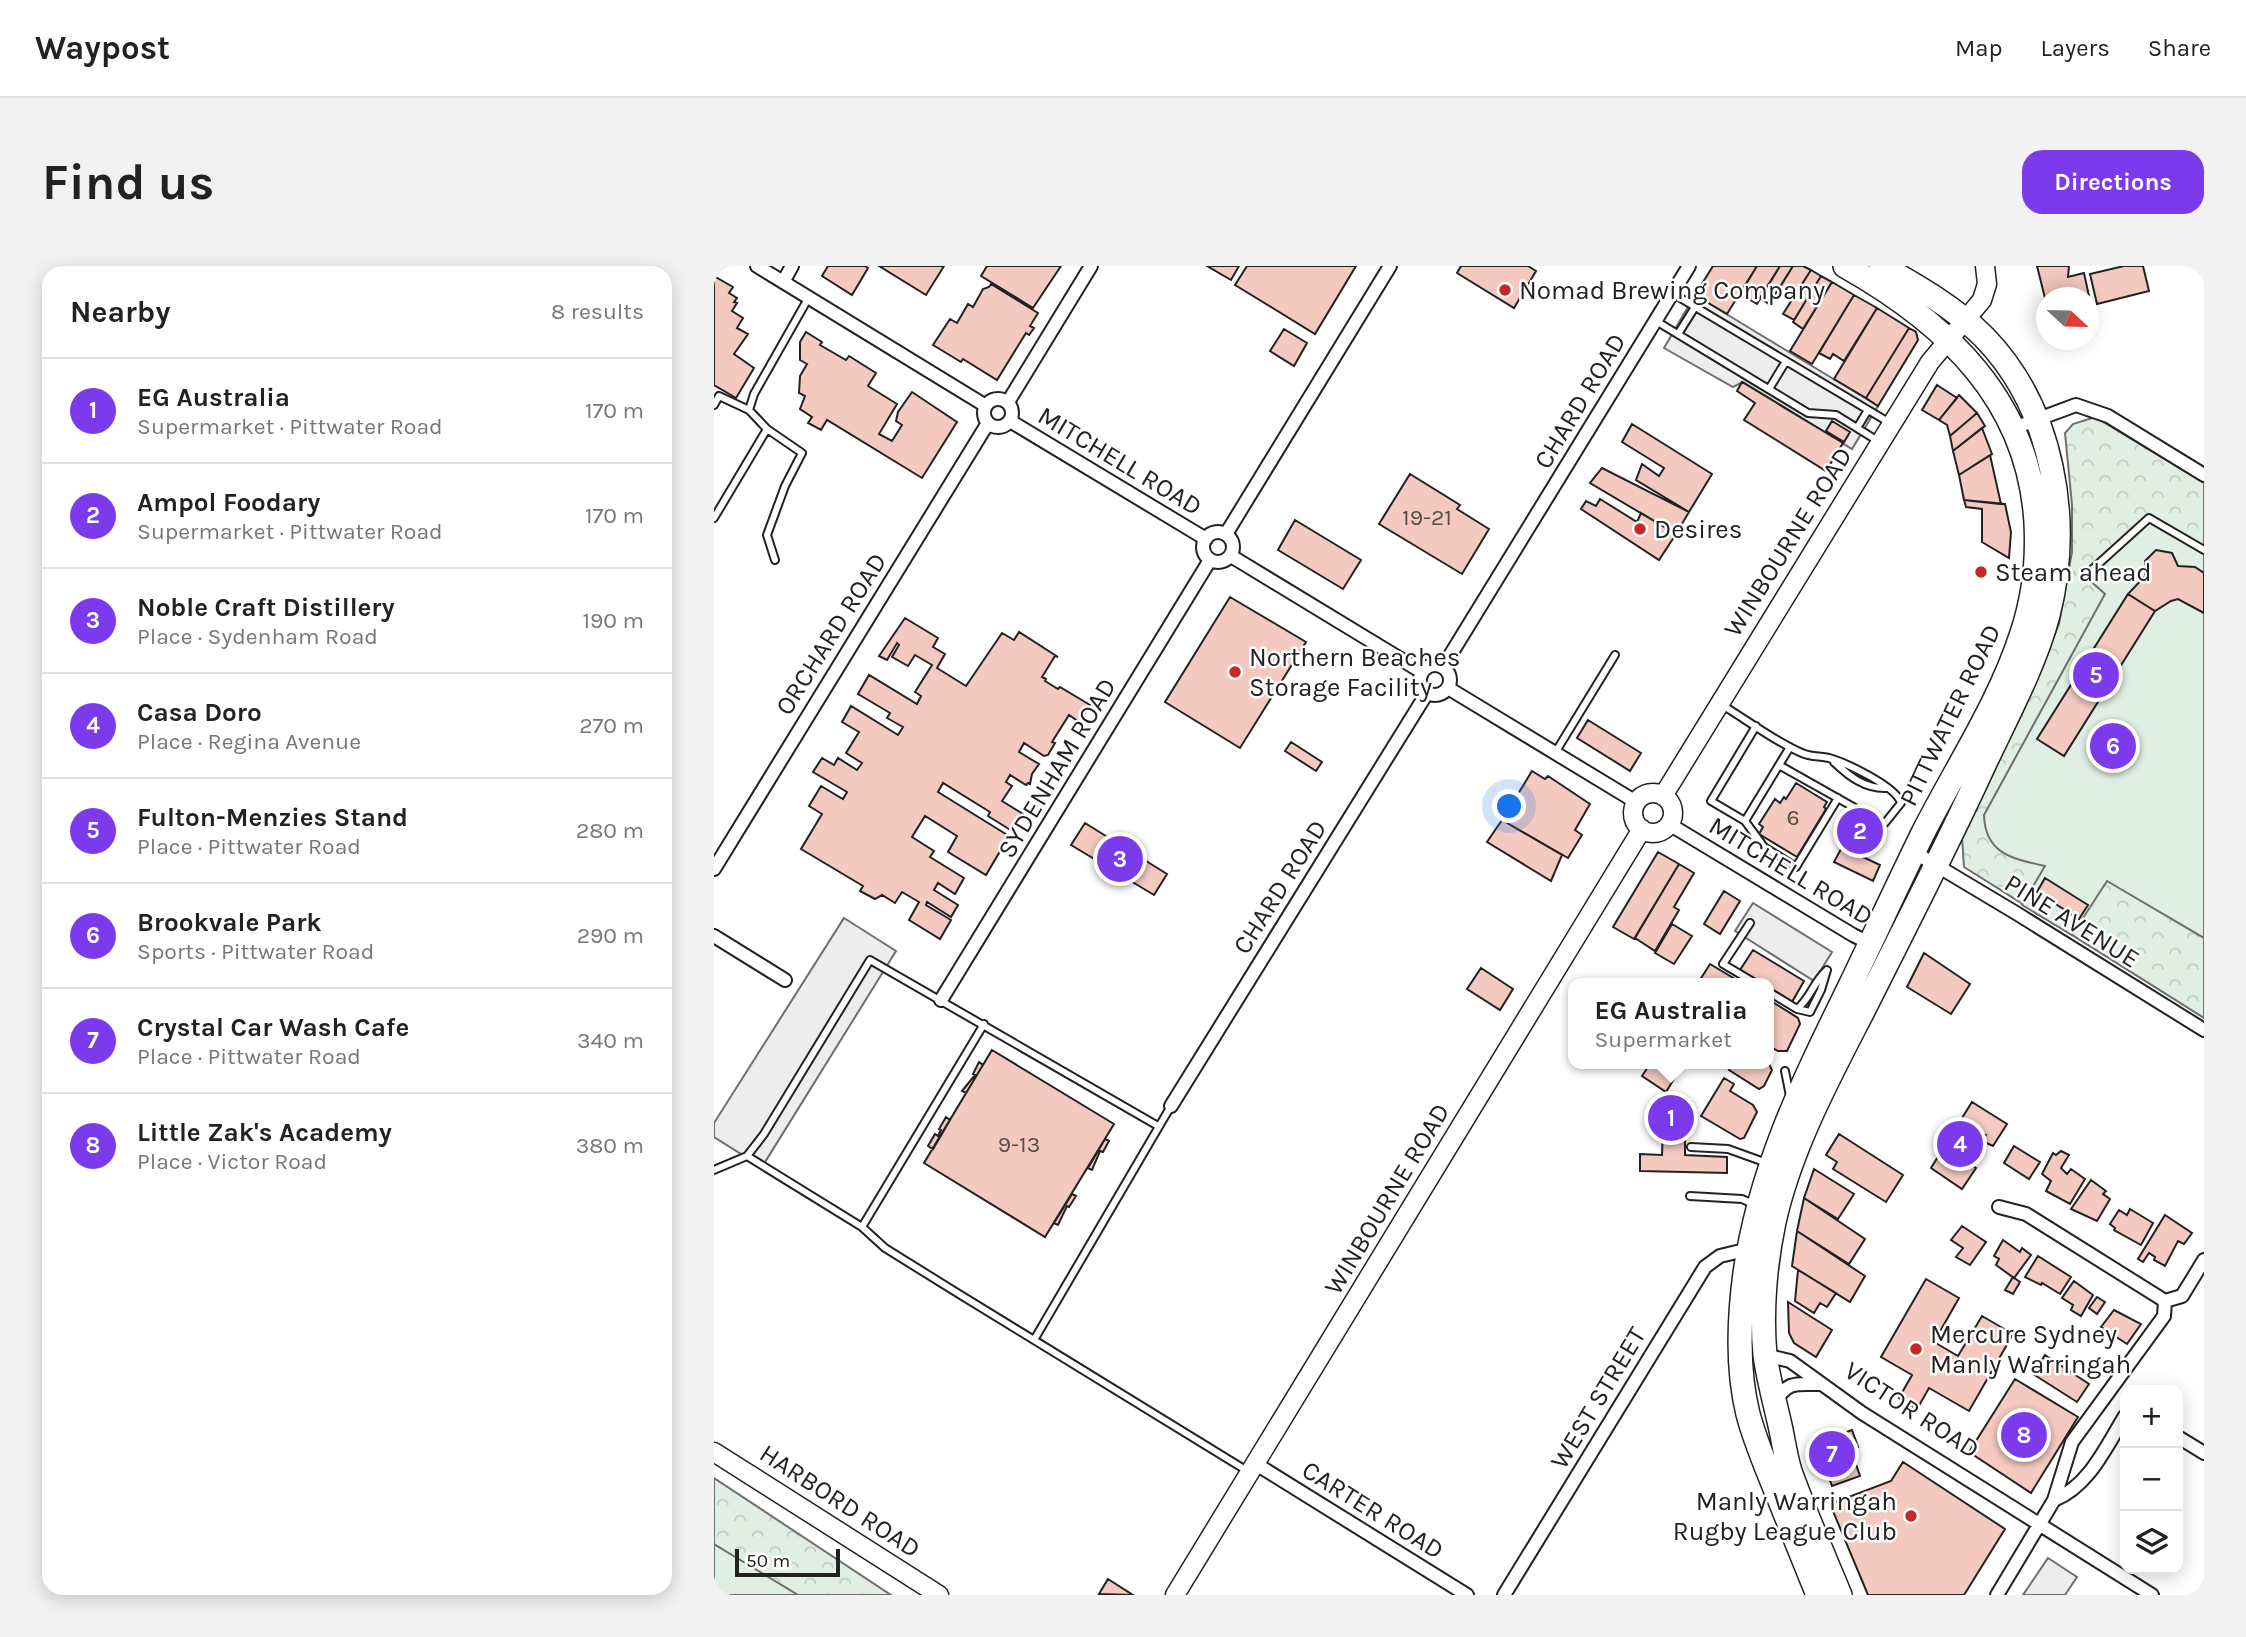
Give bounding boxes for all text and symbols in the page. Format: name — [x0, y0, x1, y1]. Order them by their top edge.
text: Waypost — [35, 29, 170, 67]
text: Map — [1955, 34, 2003, 62]
text: Layers — [2041, 34, 2110, 62]
text: Share — [2148, 34, 2211, 62]
button: Directions — [2022, 150, 2204, 214]
text: Find us — [42, 154, 214, 211]
place label: Nomad Brewing Company — [1519, 275, 1825, 306]
marker: Nomad Brewing Company — [1497, 282, 1513, 298]
north arrow — [2036, 287, 2099, 350]
text: Nearby — [70, 294, 170, 330]
text: 8 results — [551, 298, 644, 325]
street label: CHARD ROAD — [1527, 328, 1633, 474]
text: EG Australia — [137, 382, 290, 413]
text: 1 — [89, 397, 97, 424]
text: 170 m — [585, 397, 644, 424]
street label: MITCHELL ROAD — [1032, 400, 1208, 522]
text: Supermarket · Pittwater Road — [137, 413, 443, 440]
street label: WINBOURNE ROAD — [1717, 442, 1859, 642]
text: Ampol Foodary — [137, 487, 320, 518]
text: 2 — [86, 502, 100, 529]
text: 170 m — [585, 502, 644, 529]
house number: 19-21 — [1402, 504, 1452, 531]
place label: Desires — [1654, 514, 1742, 545]
text: Supermarket · Pittwater Road — [137, 518, 443, 545]
marker: Desires — [1632, 521, 1648, 537]
street label: ORCHARD ROAD — [769, 547, 893, 721]
place label: Steam ahead — [1995, 557, 2152, 588]
marker: Steam ahead — [1973, 564, 1989, 580]
text: Noble Craft Distillery — [137, 592, 395, 623]
text: 3 — [86, 607, 100, 634]
text: 190 m — [582, 607, 644, 634]
street label: PITTWATER ROAD — [1893, 619, 2007, 811]
text: Place · Sydenham Road — [137, 623, 378, 650]
place label: Northern Beaches Storage Facility — [1249, 642, 1460, 703]
pin: 5 — [2073, 649, 2119, 701]
marker: Northern Beaches Storage Facility — [1227, 664, 1243, 680]
street label: SYDENHAM ROAD — [991, 673, 1123, 863]
text: Casa Doro — [137, 697, 262, 728]
text: 4 — [86, 712, 100, 739]
text: 270 m — [579, 712, 644, 739]
pin: 6 — [2090, 720, 2136, 772]
text: Place · Regina Avenue — [137, 728, 361, 755]
your location — [1492, 789, 1526, 823]
text: Fulton-Menzies Stand — [137, 802, 408, 833]
house number: 6 — [1786, 804, 1800, 831]
pin: 2 — [1837, 805, 1883, 857]
street label: MITCHELL ROAD — [1703, 810, 1879, 932]
street label: CHARD ROAD — [1226, 814, 1334, 960]
text: 5 — [86, 817, 100, 844]
text: 280 m — [576, 817, 644, 844]
text: Place · Pittwater Road — [137, 833, 361, 860]
pin: 3 — [1097, 833, 1143, 885]
street label: PINE AVENUE — [1999, 867, 2145, 975]
text: Brookvale Park — [137, 907, 322, 938]
text: 6 — [86, 922, 100, 949]
text: 290 m — [577, 922, 644, 949]
text: Sports · Pittwater Road — [137, 938, 374, 965]
popup — [1568, 978, 1774, 1069]
text: EG Australia — [1594, 995, 1748, 1026]
text: Crystal Car Wash Cafe — [137, 1012, 409, 1043]
text: Supermarket — [1594, 1026, 1732, 1053]
text: 7 — [87, 1027, 99, 1054]
text: 340 m — [577, 1027, 644, 1054]
text: Place · Pittwater Road — [137, 1043, 361, 1070]
pin: 1 — [1648, 1092, 1694, 1144]
street label: WINBOURNE ROAD — [1318, 1098, 1456, 1300]
text: Little Zak's Academy — [137, 1117, 392, 1148]
pin: 4 — [1937, 1118, 1983, 1170]
house number: 9-13 — [998, 1131, 1040, 1158]
text: 8 — [86, 1132, 100, 1159]
text: 380 m — [576, 1132, 644, 1159]
text: Place · Victor Road — [137, 1148, 327, 1175]
place label: Mercure Sydney Manly Warringah — [1930, 1319, 2131, 1380]
street label: WEST STREET — [1544, 1322, 1652, 1474]
marker: Mercure Sydney Manly Warringah — [1908, 1341, 1924, 1357]
street label: VICTOR ROAD — [1839, 1355, 1985, 1465]
map controls — [2120, 1385, 2183, 1574]
button: + — [2120, 1385, 2183, 1448]
pin: 8 — [2001, 1409, 2047, 1461]
pin: 7 — [1809, 1428, 1855, 1480]
street label: HARBORD ROAD — [754, 1438, 926, 1564]
button: − — [2120, 1448, 2183, 1511]
street label: CARTER ROAD — [1296, 1454, 1450, 1566]
place label: Manly Warringah Rugby League Club — [1673, 1486, 1897, 1547]
marker: Manly Warringah Rugby League Club — [1903, 1508, 1919, 1524]
button: layers — [2120, 1511, 2183, 1574]
scale bar — [735, 1546, 840, 1578]
text: 50 m — [746, 1550, 790, 1572]

